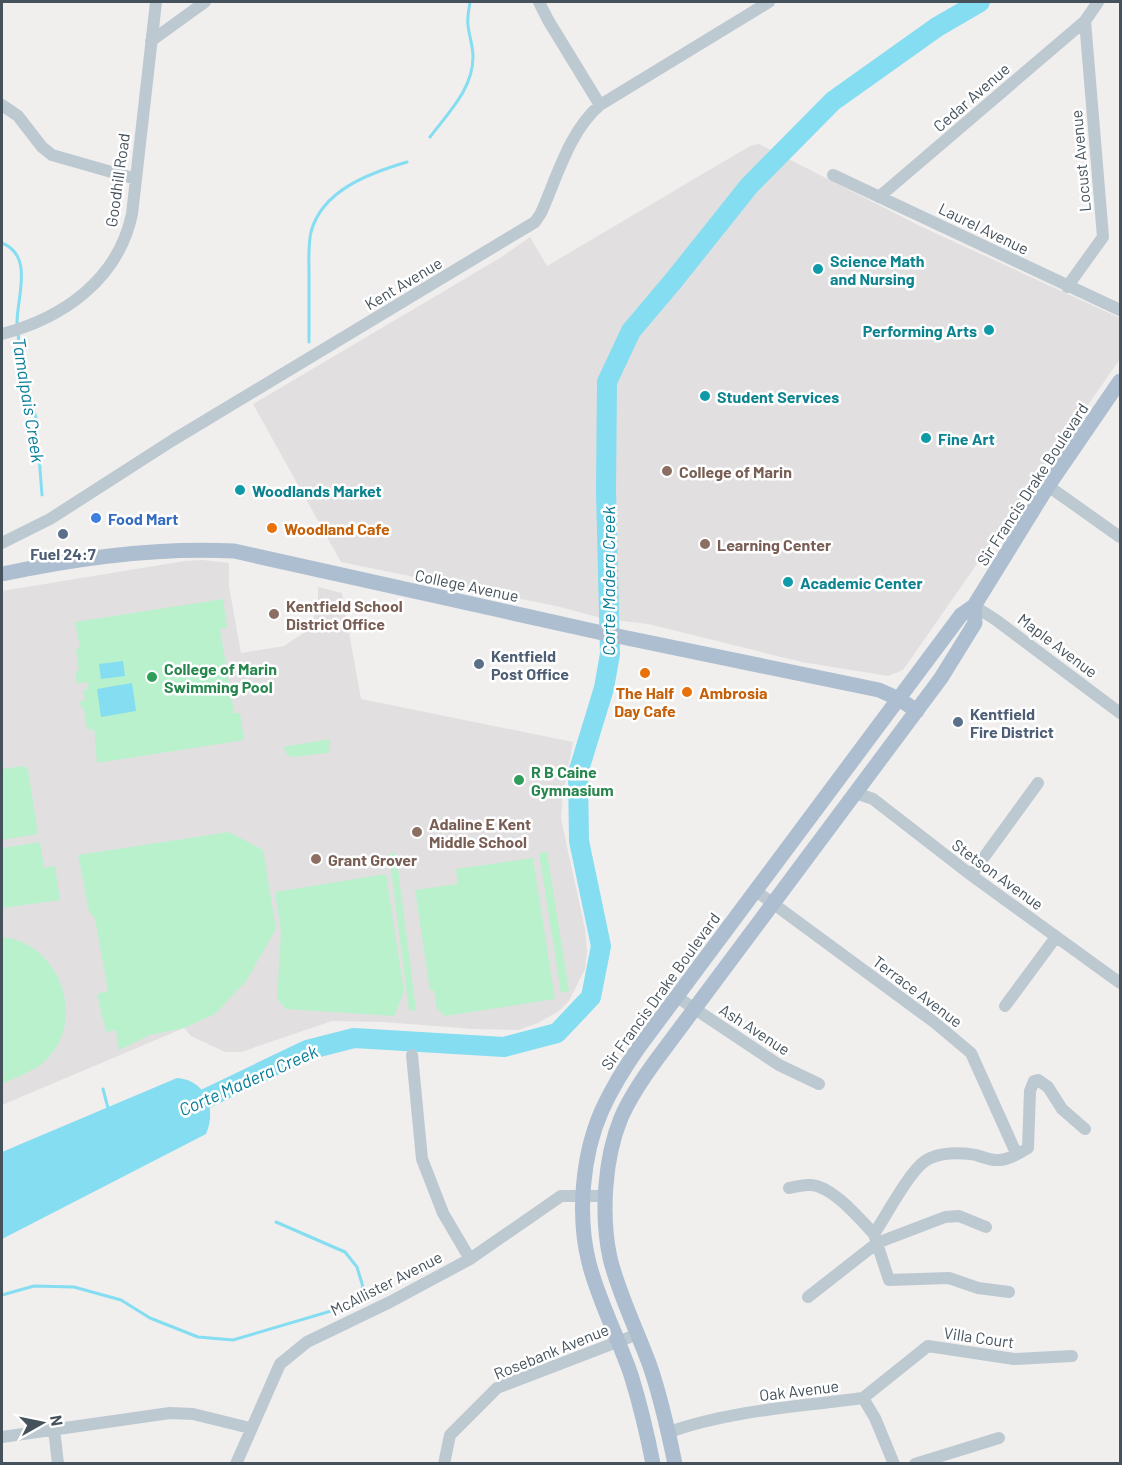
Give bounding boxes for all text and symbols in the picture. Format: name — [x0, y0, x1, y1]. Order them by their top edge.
street label: Cedar Avenue — [929, 59, 1013, 135]
street label: Locust Avenue — [1066, 109, 1094, 213]
street label: Goodhill Road — [101, 132, 133, 228]
street label: Laurel Avenue — [936, 198, 1032, 258]
place label: Science Math and Nursing — [830, 251, 925, 288]
street label: Kent Avenue — [361, 253, 445, 313]
marker: Science Math and Nursing — [811, 262, 825, 276]
place label: Performing Arts — [863, 321, 977, 340]
marker: Performing Arts — [982, 323, 996, 337]
water label: Tamalpais Creek — [8, 336, 50, 464]
place label: Student Services — [717, 387, 839, 406]
marker: Student Services — [698, 389, 712, 403]
street label: Sir Francis Drake Boulevard — [972, 399, 1092, 569]
place label: Fine Art — [938, 429, 995, 448]
marker: Fine Art — [919, 431, 933, 445]
place label: College of Marin — [679, 462, 792, 481]
marker: College of Marin — [660, 464, 674, 478]
place label: Woodlands Market — [252, 481, 382, 500]
marker: Woodlands Market — [233, 483, 247, 497]
water label: Corte Madera Creek — [597, 506, 619, 656]
place label: Food Mart — [108, 509, 178, 528]
marker: Food Mart — [89, 511, 103, 525]
place label: Woodland Cafe — [284, 519, 390, 538]
marker: Woodland Cafe — [265, 521, 279, 535]
marker: Fuel 24:7 — [56, 527, 70, 541]
place label: Learning Center — [717, 535, 831, 554]
marker: Learning Center — [698, 537, 712, 551]
place label: Fuel 24:7 — [30, 544, 96, 563]
street label: College Avenue — [413, 565, 521, 605]
place label: Academic Center — [800, 573, 923, 592]
marker: Academic Center — [781, 575, 795, 589]
place label: Kentfield School District Office — [286, 596, 403, 633]
marker: Kentfield School District Office — [267, 607, 281, 621]
street label: Maple Avenue — [1014, 609, 1102, 681]
place label: Kentfield Post Office — [491, 646, 569, 683]
marker: Kentfield Post Office — [472, 657, 486, 671]
place label: College of Marin Swimming Pool — [164, 659, 277, 696]
marker: The Half Day Cafe — [638, 666, 652, 680]
marker: College of Marin Swimming Pool — [145, 670, 159, 684]
place label: The Half Day Cafe — [614, 683, 676, 720]
place label: Ambrosia — [699, 683, 768, 702]
marker: Ambrosia — [680, 685, 694, 699]
place label: Kentfield Fire District — [970, 704, 1054, 741]
marker: Kentfield Fire District — [951, 715, 965, 729]
place label: R B Caine Gymnasium — [531, 762, 614, 799]
marker: R B Caine Gymnasium — [512, 773, 526, 787]
place label: Adaline E Kent Middle School — [429, 814, 531, 851]
marker: Adaline E Kent Middle School — [410, 825, 424, 839]
street label: Stetson Avenue — [949, 834, 1047, 914]
place label: Grant Grover — [328, 850, 417, 869]
marker: Grant Grover — [309, 852, 323, 866]
street label: Sir Francis Drake Boulevard — [597, 909, 723, 1073]
street label: Terrace Avenue — [869, 951, 967, 1031]
street label: Ash Avenue — [716, 999, 794, 1059]
water label: Corte Madera Creek — [175, 1039, 321, 1121]
street label: McAllister Avenue — [327, 1247, 445, 1319]
street label: Rosebank Avenue — [491, 1319, 611, 1383]
street label: Villa Court — [942, 1323, 1016, 1351]
street label: Oak Avenue — [758, 1376, 840, 1404]
north arrow — [12, 1393, 72, 1453]
text: N — [47, 1414, 68, 1427]

